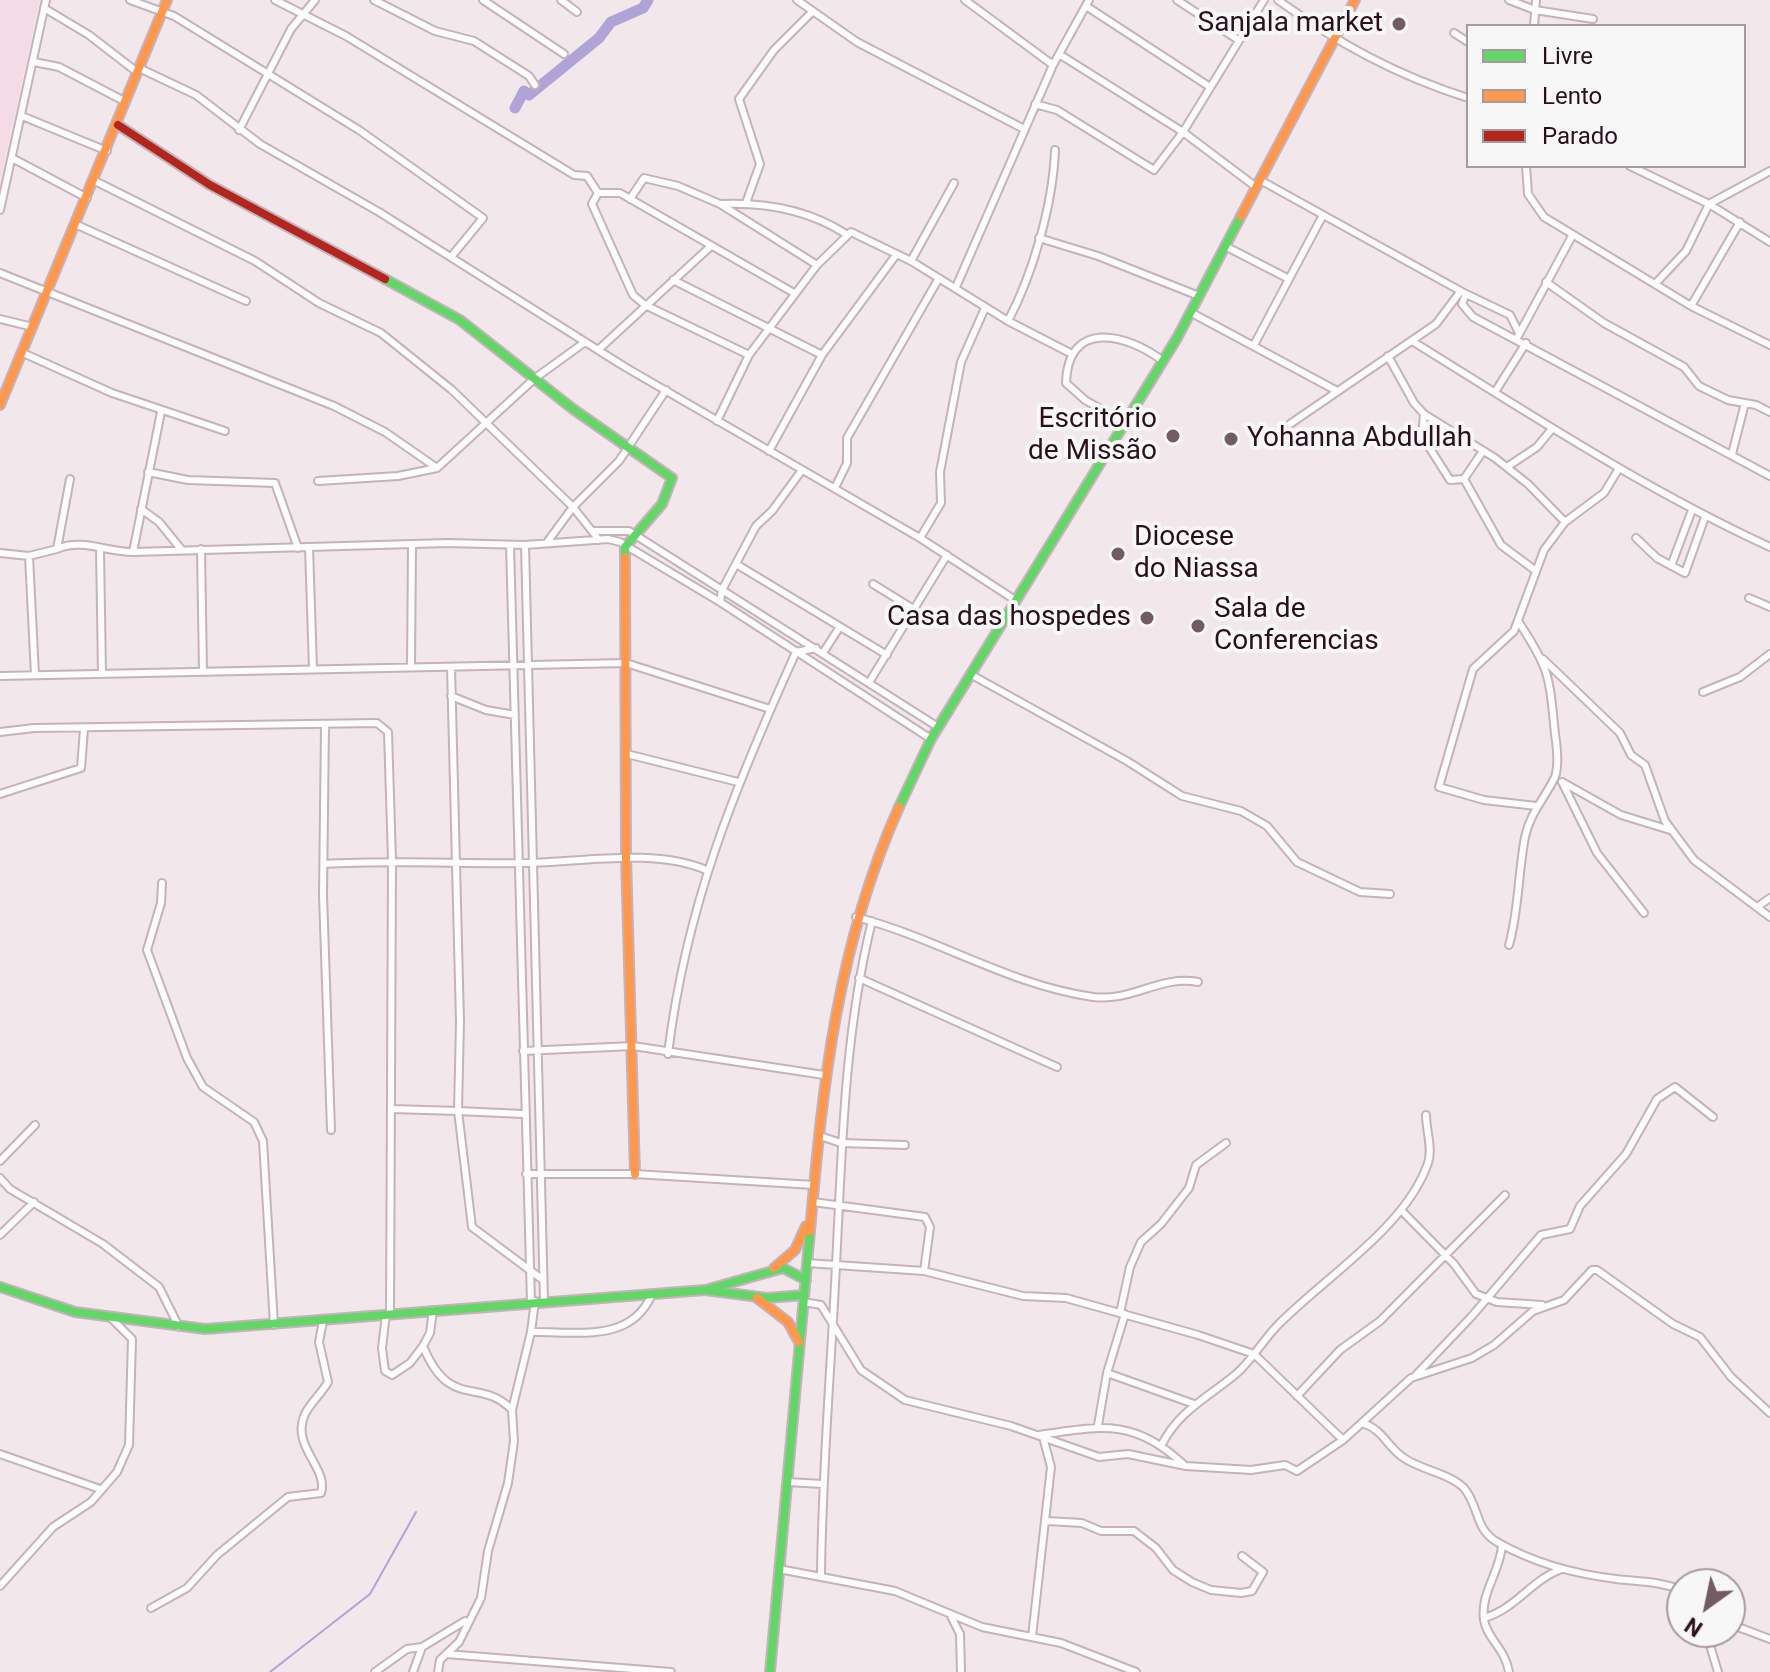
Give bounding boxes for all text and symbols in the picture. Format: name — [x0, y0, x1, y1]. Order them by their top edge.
place label: Sanjala market — [1198, 7, 1383, 41]
marker: Sanjala market — [1390, 15, 1408, 33]
legend — [1466, 24, 1746, 168]
text: Livre — [1542, 42, 1593, 70]
text: Lento — [1542, 82, 1602, 110]
text: Parado — [1542, 122, 1618, 150]
place label: Escritório de Missão — [1028, 403, 1157, 469]
place label: Yohanna Abdullah — [1247, 422, 1472, 456]
marker: Escritório de Missão — [1164, 427, 1182, 445]
marker: Yohanna Abdullah — [1222, 430, 1240, 448]
place label: Diocese do Niassa — [1134, 521, 1259, 587]
marker: Diocese do Niassa — [1109, 545, 1127, 563]
place label: Sala de Conferencias — [1214, 593, 1379, 659]
place label: Casa das hospedes — [887, 601, 1131, 635]
marker: Casa das hospedes — [1138, 609, 1156, 627]
marker: Sala de Conferencias — [1189, 617, 1207, 635]
north arrow — [1666, 1568, 1746, 1648]
text: N — [1680, 1612, 1707, 1642]

